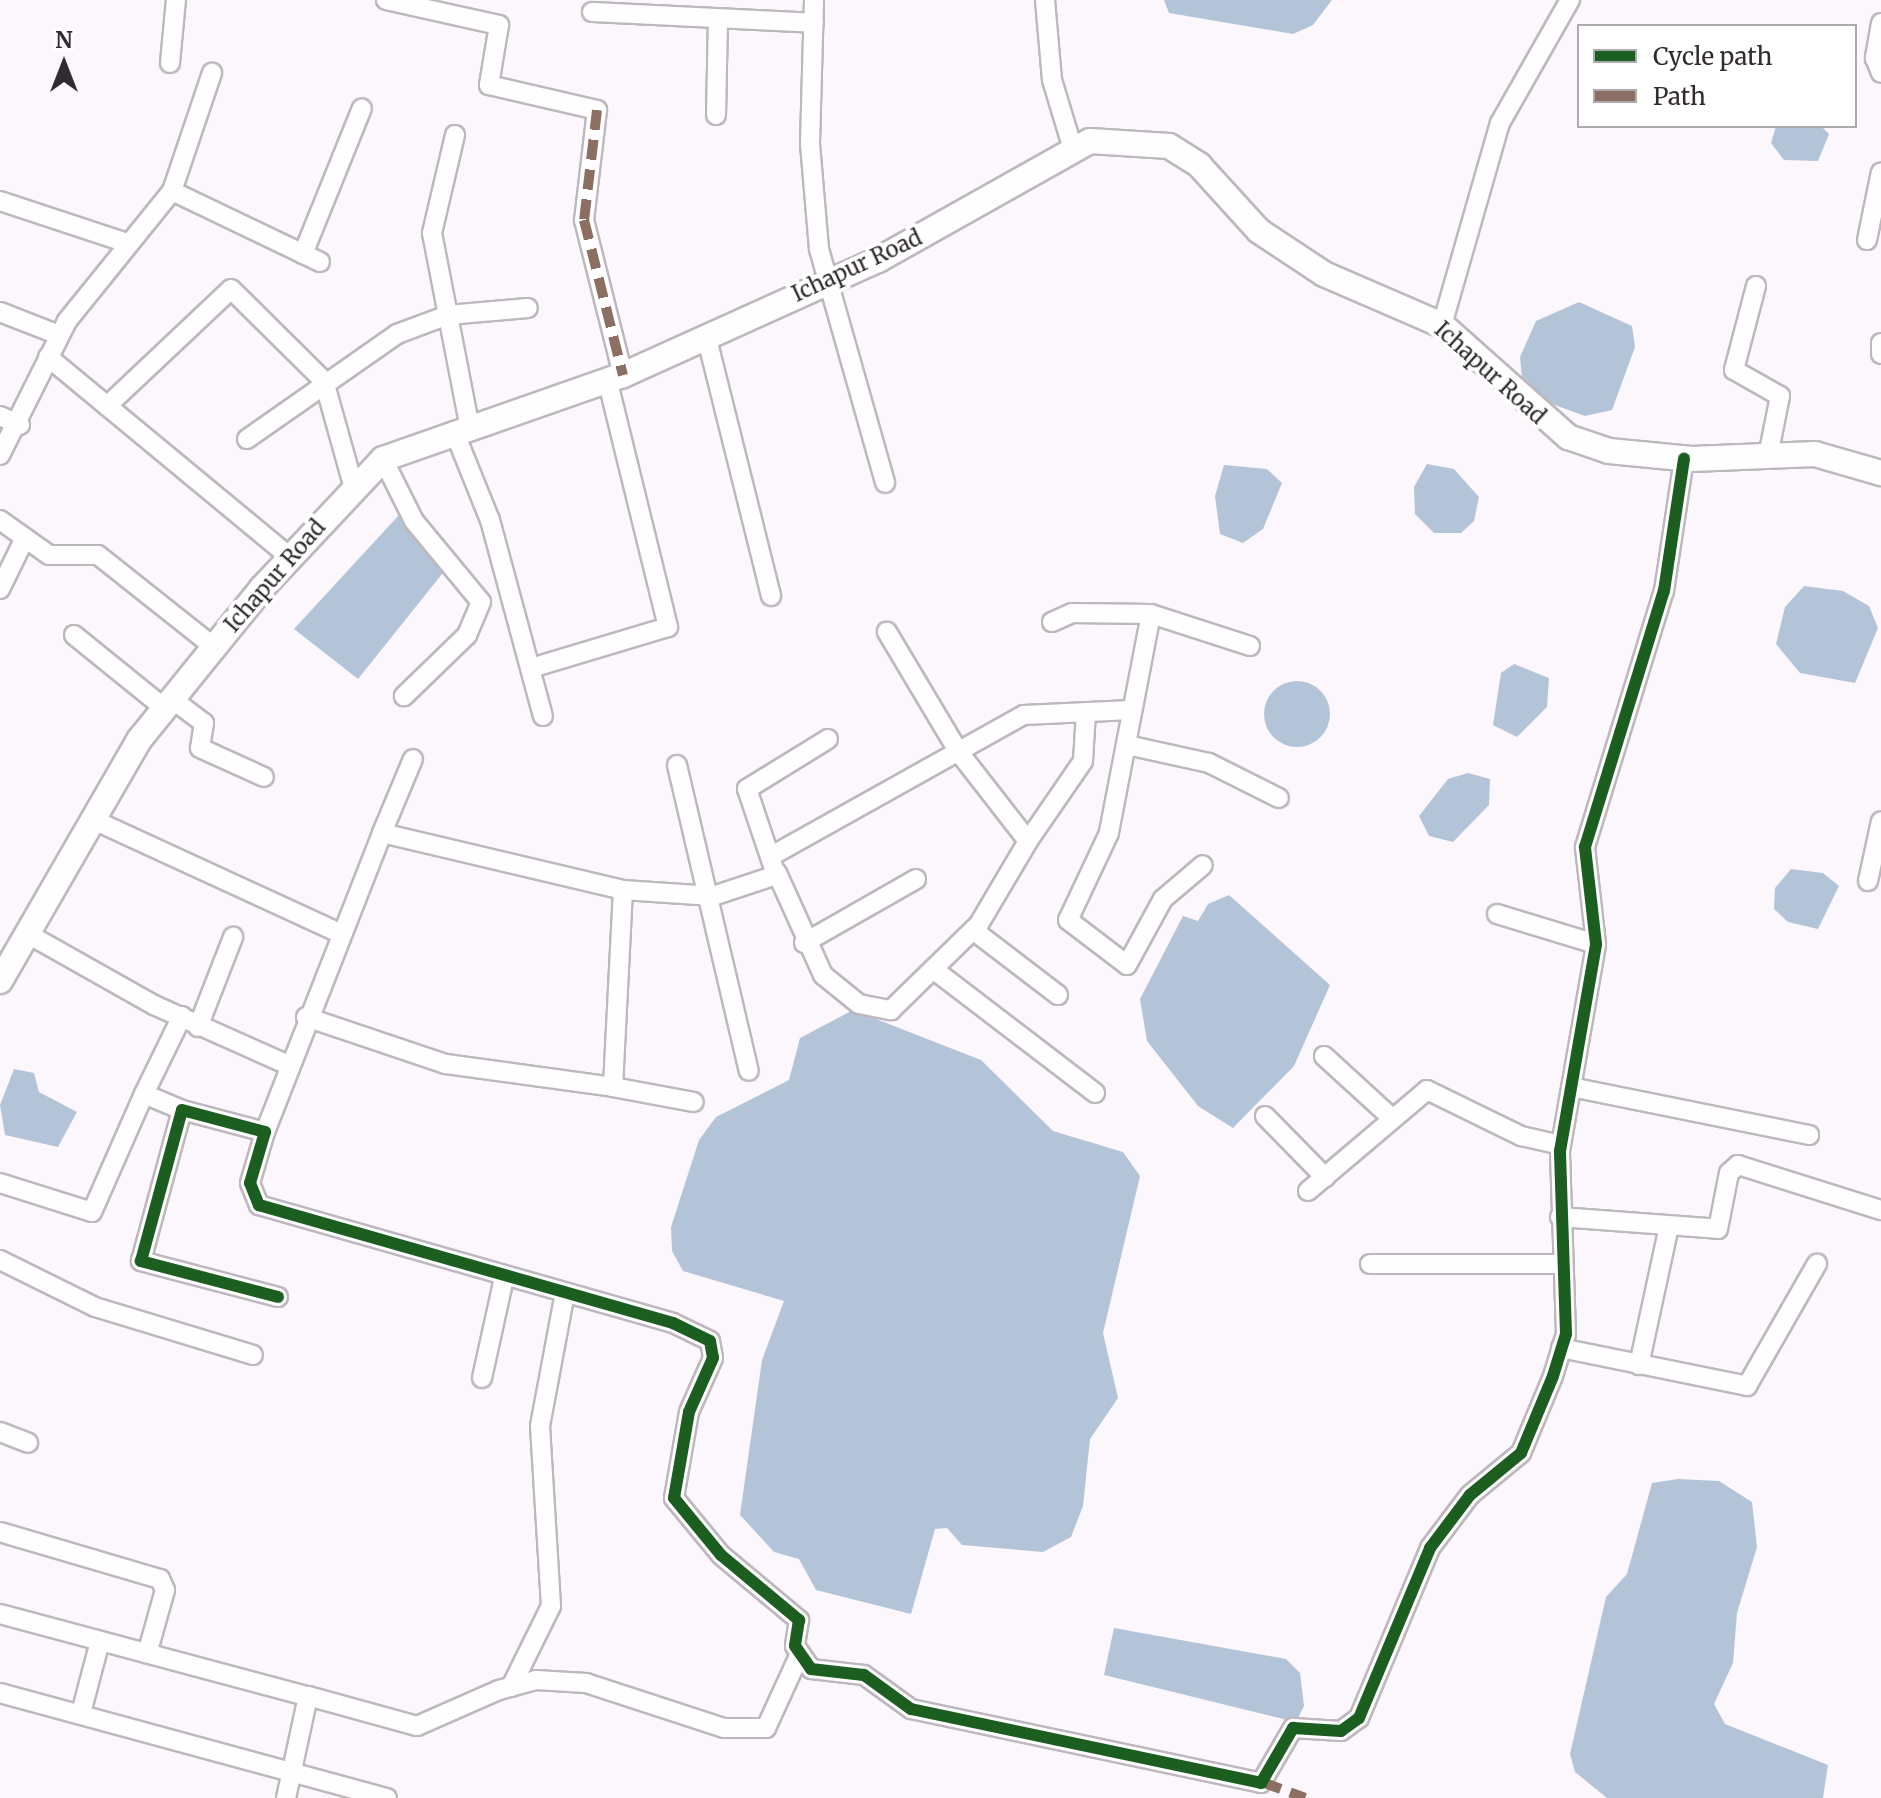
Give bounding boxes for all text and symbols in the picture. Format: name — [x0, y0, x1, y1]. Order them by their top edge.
north arrow — [24, 24, 104, 104]
legend — [1577, 24, 1857, 128]
text: N — [55, 26, 73, 54]
text: Cycle path — [1653, 41, 1772, 72]
text: Path — [1653, 81, 1706, 112]
street label: Ichapur Road — [788, 224, 926, 308]
street label: Ichapur Road — [1429, 316, 1551, 430]
street label: Ichapur Road — [219, 514, 331, 638]

